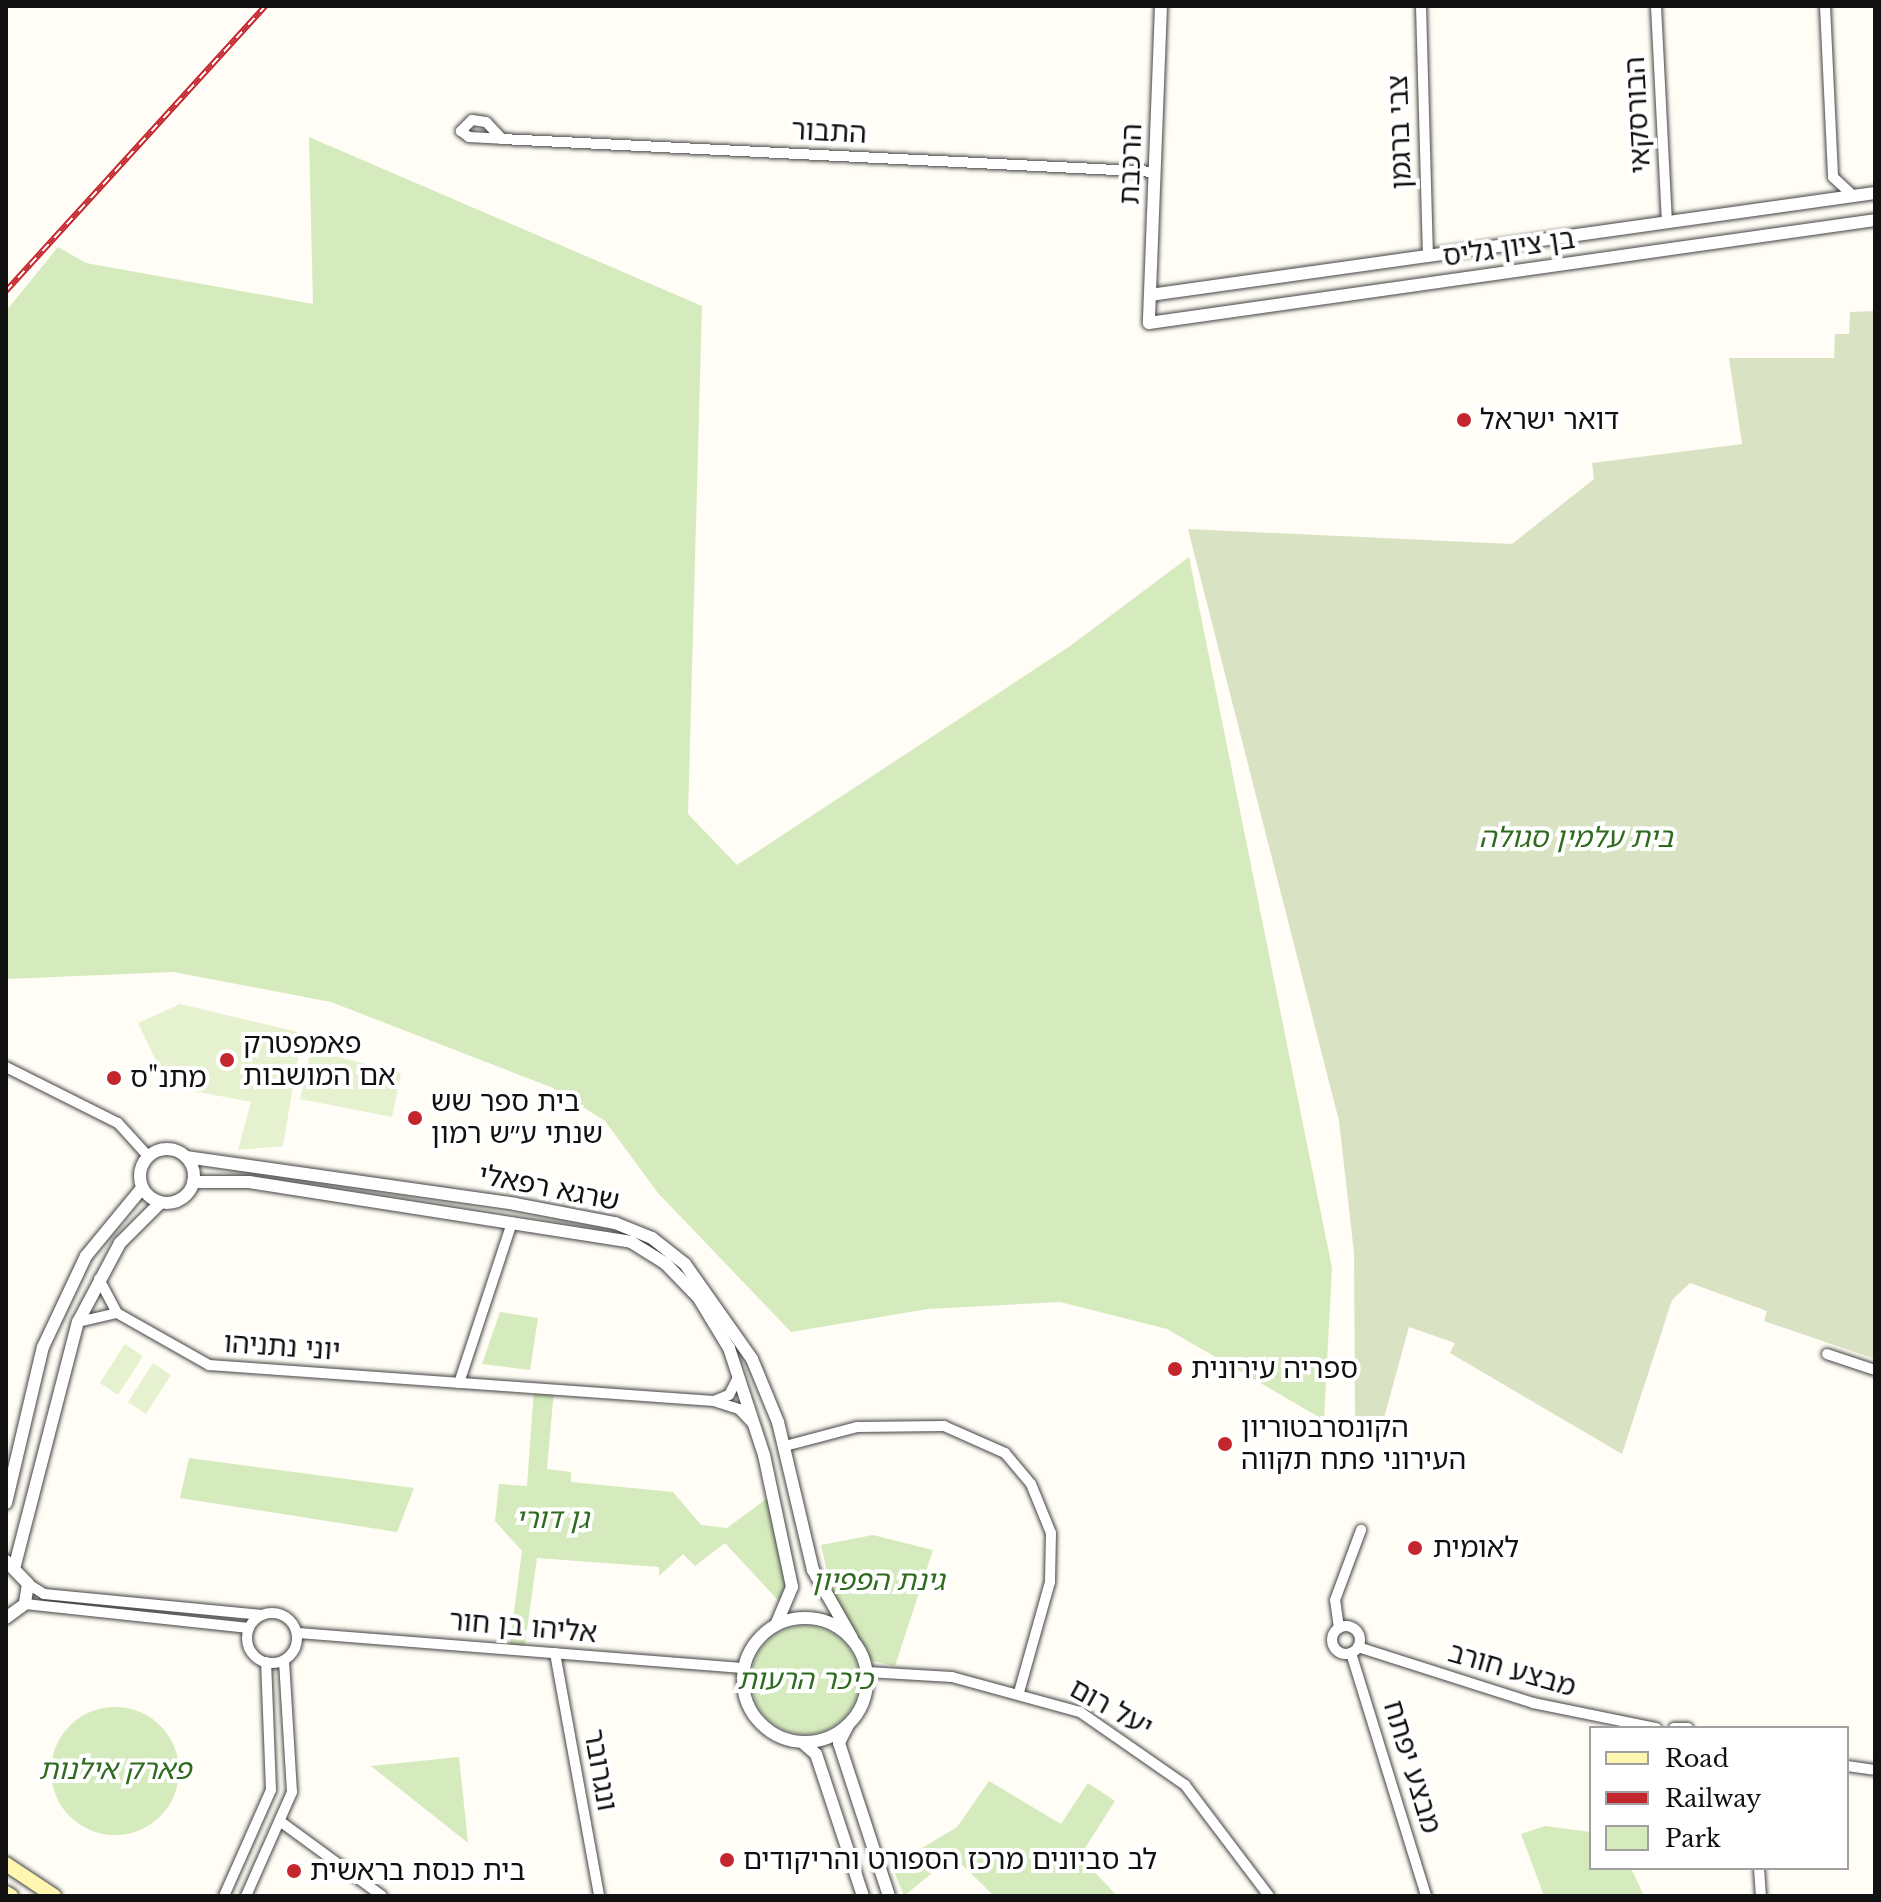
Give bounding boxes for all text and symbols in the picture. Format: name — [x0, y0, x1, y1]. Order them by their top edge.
street label: הבורסקאי — [1618, 56, 1658, 174]
street label: צבי ברגמן — [1381, 74, 1419, 190]
street label: התבור — [790, 113, 868, 151]
street label: הרכבת — [1113, 123, 1149, 205]
street label: בן ציון גליס — [1441, 222, 1577, 274]
place label: דואר ישראל — [1480, 403, 1619, 437]
marker: דואר ישראל — [1455, 411, 1473, 429]
park label: בית עלמין סגולה — [1479, 821, 1673, 855]
place label: פאמפטרק אם המושבות — [243, 1027, 396, 1093]
marker: פאמפטרק אם המושבות — [218, 1051, 236, 1069]
place label: מתנ"ס — [130, 1061, 207, 1095]
marker: מתנ"ס — [105, 1069, 123, 1087]
place label: בית ספר שש שנתי ע״ש רמון — [431, 1085, 603, 1151]
marker: בית ספר שש שנתי ע״ש רמון — [406, 1109, 424, 1127]
street label: שרגא רפאלי — [476, 1158, 622, 1218]
street label: יוני נתניהו — [223, 1326, 341, 1368]
place label: ספריה עירונית — [1191, 1352, 1358, 1386]
marker: ספריה עירונית — [1166, 1360, 1184, 1378]
place label: הקונסרבטוריון העירוני פתח תקווה — [1241, 1411, 1466, 1477]
marker: הקונסרבטוריון העירוני פתח תקווה — [1216, 1435, 1234, 1453]
park label: גן דורי — [515, 1502, 589, 1536]
place label: לאומית — [1433, 1531, 1519, 1565]
marker: לאומית — [1404, 1537, 1426, 1559]
park label: גינת הפפיון — [812, 1564, 944, 1598]
street label: אליהו בן חור — [448, 1604, 598, 1650]
street label: מבצע חורב — [1444, 1636, 1580, 1704]
park label: כיכר הרעות — [737, 1663, 873, 1697]
street label: יעל רום — [1064, 1672, 1158, 1744]
street label: מבצע יפתח — [1376, 1697, 1448, 1837]
legend — [1589, 1726, 1849, 1870]
street label: ונגרובר — [576, 1727, 624, 1813]
text: Road — [1665, 1744, 1729, 1773]
park label: פארק אילנות — [39, 1753, 191, 1787]
text: Railway — [1665, 1784, 1761, 1813]
text: Park — [1665, 1824, 1721, 1853]
place label: לב סביונים מרכז הספורט והריקודים — [743, 1843, 1157, 1877]
marker: לב סביונים מרכז הספורט והריקודים — [718, 1851, 736, 1869]
place label: בית כנסת בראשית — [310, 1854, 526, 1888]
marker: בית כנסת בראשית — [285, 1862, 303, 1880]

